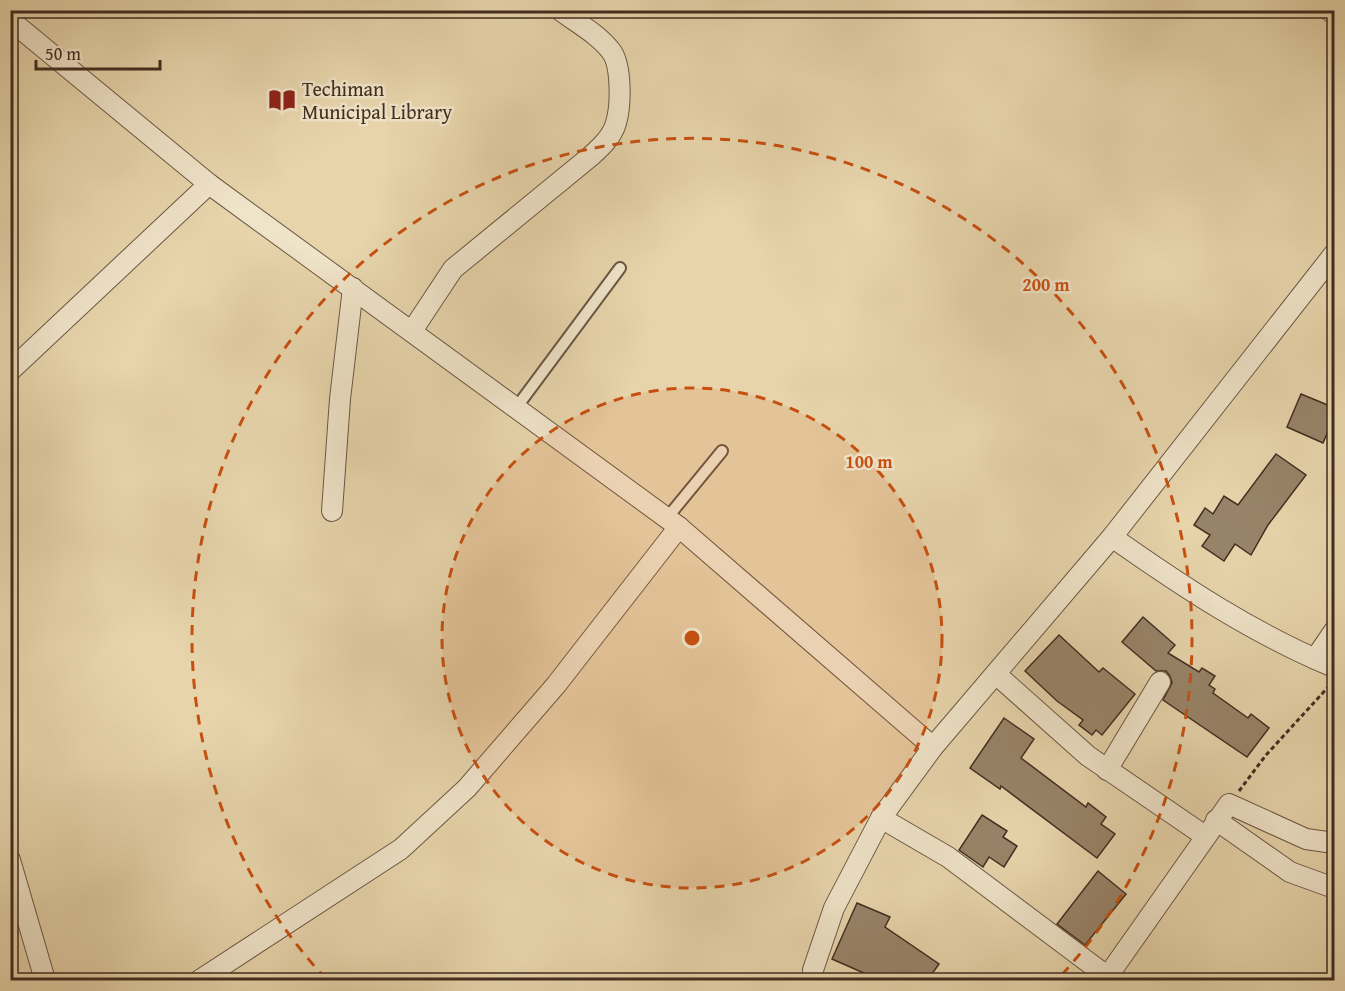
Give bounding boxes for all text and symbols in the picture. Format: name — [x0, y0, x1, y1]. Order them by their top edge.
scale bar — [36, 33, 160, 71]
text: 50 m — [45, 40, 81, 67]
place label: Techiman Municipal Library — [302, 74, 452, 126]
library icon: Techiman Municipal Library — [267, 85, 297, 115]
text: 200 m — [1022, 271, 1070, 298]
text: 100 m — [845, 448, 893, 475]
centre of rings — [682, 628, 702, 648]

